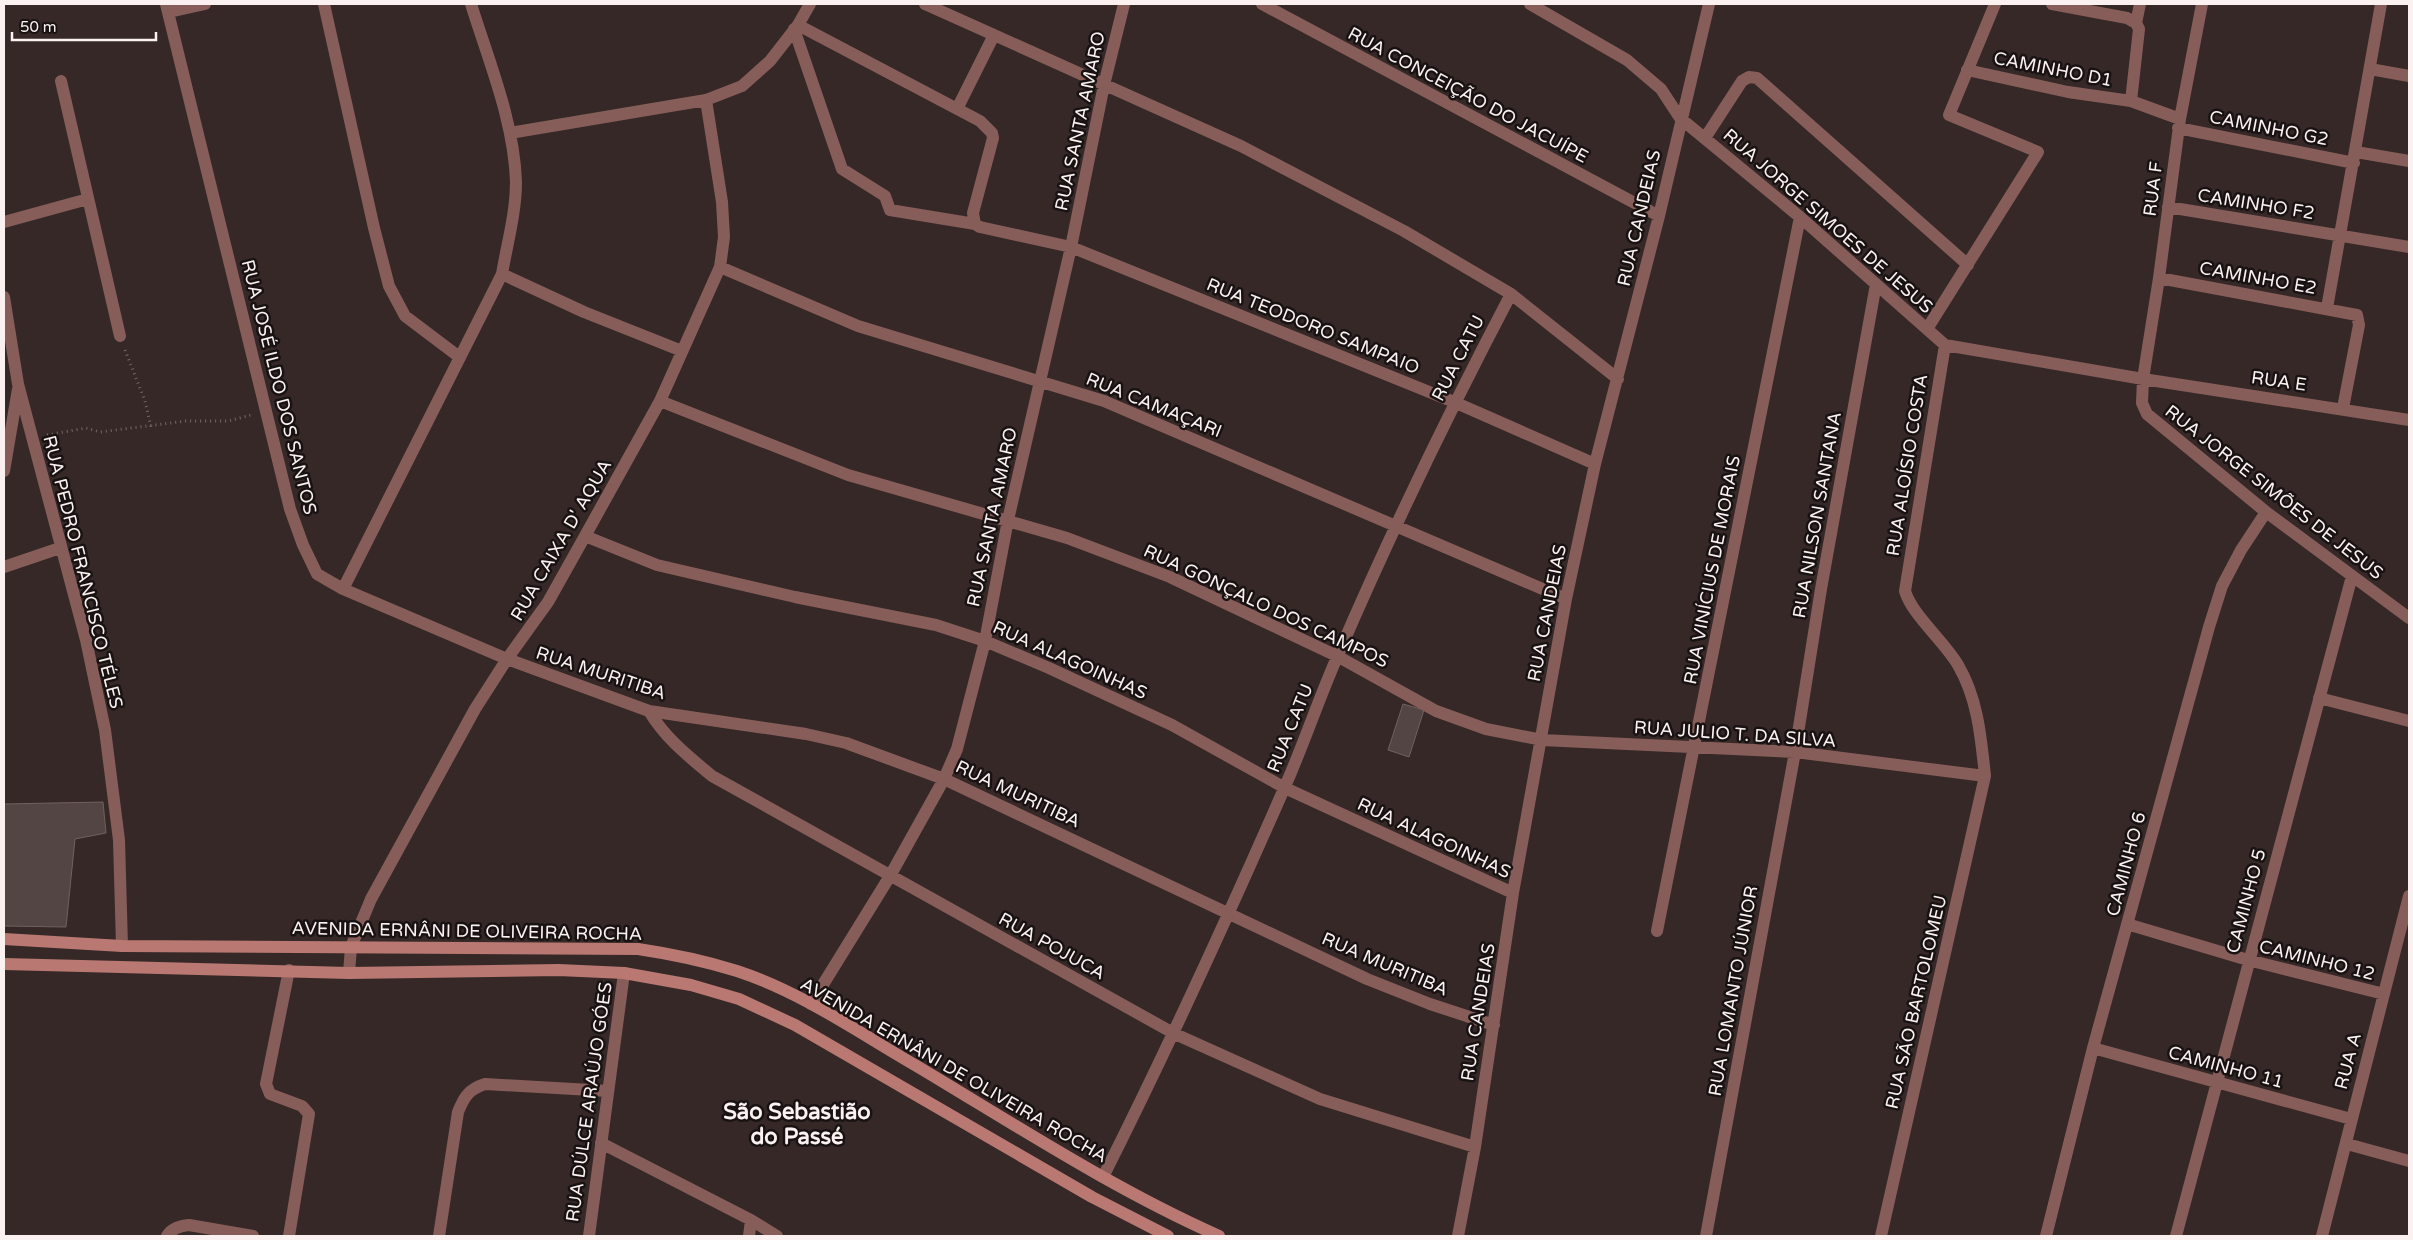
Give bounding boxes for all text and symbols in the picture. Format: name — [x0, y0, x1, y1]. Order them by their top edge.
scale bar — [12, 10, 156, 42]
text: 50 m — [20, 18, 57, 36]
street label: RUA CONCEIÇÃO DO JACUÍPE — [1344, 22, 1592, 168]
street label: RUA SANTA AMARO — [1050, 29, 1110, 213]
street label: CAMINHO D1 — [1992, 47, 2114, 91]
street label: CAMINHO G2 — [2208, 106, 2330, 150]
street label: RUA JORGE SIMOES DE JESUS — [1719, 124, 1937, 318]
street label: RUA CANDEIAS — [1613, 148, 1665, 288]
street label: RUA F — [2139, 160, 2167, 218]
street label: CAMINHO F2 — [2196, 184, 2316, 224]
street label: RUA JOSÉ ILDO DOS SANTOS — [237, 257, 321, 517]
street label: CAMINHO E2 — [2198, 257, 2318, 299]
street label: RUA TEODORO SAMPAIO — [1203, 273, 1423, 379]
street label: RUA CATU — [1427, 311, 1489, 405]
street label: RUA E — [2250, 366, 2308, 396]
street label: RUA CAMAÇARI — [1083, 368, 1225, 442]
street label: RUA ALOÍSIO COSTA — [1882, 373, 1932, 557]
street label: RUA JORGE SIMÕES DE JESUS — [2161, 400, 2387, 584]
street label: RUA NILSON SANTANA — [1788, 410, 1846, 620]
street label: RUA SANTA AMARO — [962, 425, 1022, 609]
street label: RUA PEDRO FRANCISCO TÉLES — [38, 433, 128, 711]
street label: RUA VINÍCIUS DE MORAIS — [1679, 454, 1745, 686]
street label: RUA CAIXA D' AQUA — [506, 455, 616, 625]
street label: RUA GONÇALO DOS CAMPOS — [1140, 539, 1392, 673]
street label: RUA CANDEIAS — [1523, 543, 1571, 683]
street label: RUA ALAGOINHAS — [989, 616, 1151, 704]
street label: RUA MURITIBA — [533, 642, 669, 704]
street label: RUA CATU — [1262, 680, 1318, 776]
street label: RUA JULIO T. DA SILVA — [1633, 716, 1837, 752]
street label: RUA MURITIBA — [952, 755, 1084, 833]
street label: RUA ALAGOINHAS — [1354, 793, 1514, 883]
street label: CAMINHO 6 — [2102, 809, 2150, 919]
street label: CAMINHO 5 — [2222, 846, 2270, 956]
street label: RUA LOMANTO JÚNIOR — [1704, 884, 1762, 1098]
street label: RUA SÃO BARTOLOMEU — [1881, 893, 1951, 1111]
street label: RUA POJUCA — [995, 908, 1109, 984]
street label: AVENIDA ERNÂNI DE OLIVEIRA ROCHA — [291, 917, 643, 945]
street label: RUA MURITIBA — [1318, 927, 1452, 1001]
street label: CAMINHO 12 — [2257, 935, 2377, 985]
street label: RUA CANDEIAS — [1456, 942, 1500, 1082]
street label: AVENIDA ERNÂNI DE OLIVEIRA ROCHA — [797, 973, 1111, 1167]
street label: RUA DÚLCE ARAÚJO GÓES — [561, 981, 617, 1223]
street label: RUA A — [2330, 1030, 2366, 1092]
street label: CAMINHO 11 — [2166, 1041, 2286, 1093]
district label: São Sebastião do Passé — [723, 1099, 871, 1150]

